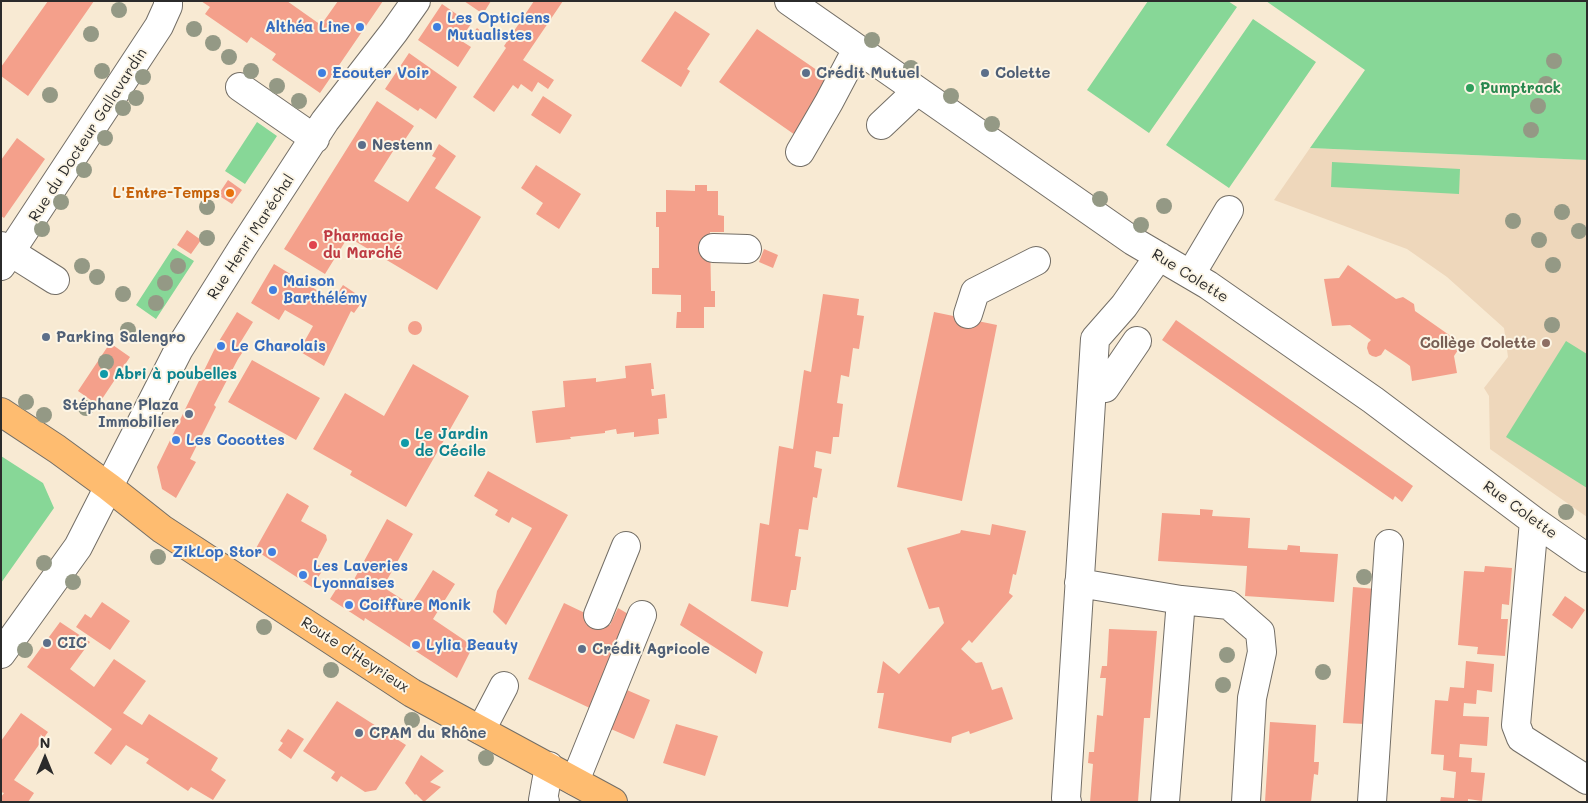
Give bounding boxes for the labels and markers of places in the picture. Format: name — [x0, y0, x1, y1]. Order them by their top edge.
place label: Les Opticiens Mutualistes — [447, 9, 550, 44]
place label: Althéa Line — [265, 18, 350, 36]
marker: Althéa Line — [354, 21, 366, 33]
marker: Les Opticiens Mutualistes — [431, 21, 443, 33]
place label: Ecouter Voir — [332, 64, 429, 82]
place label: Crédit Mutuel — [816, 64, 919, 82]
place label: Colette — [995, 64, 1050, 82]
marker: Ecouter Voir — [316, 67, 328, 79]
marker: Crédit Mutuel — [800, 67, 812, 79]
marker: Colette — [979, 67, 991, 79]
place label: Pumptrack — [1480, 79, 1561, 97]
marker: Pumptrack — [1464, 82, 1476, 94]
place label: Nestenn — [372, 136, 433, 154]
marker: Nestenn — [356, 139, 368, 151]
place label: L'Entre-Temps — [113, 184, 220, 202]
marker: L'Entre-Temps — [224, 187, 236, 199]
place label: Pharmacie du Marché — [323, 227, 403, 262]
marker: Pharmacie du Marché — [307, 239, 319, 251]
place label: Maison Barthélémy — [283, 272, 367, 307]
marker: Maison Barthélémy — [267, 284, 279, 296]
place label: Parking Salengro — [56, 328, 185, 346]
marker: Parking Salengro — [40, 331, 52, 343]
place label: Collège Colette — [1420, 334, 1536, 352]
place label: Le Charolais — [231, 337, 326, 355]
marker: Collège Colette — [1540, 337, 1552, 349]
marker: Le Charolais — [215, 340, 227, 352]
place label: Abri à poubelles — [114, 365, 237, 383]
marker: Abri à poubelles — [98, 368, 110, 380]
place label: Stéphane Plaza Immobilier — [62, 396, 179, 431]
marker: Stéphane Plaza Immobilier — [183, 408, 195, 420]
place label: Le Jardin de Cécile — [415, 425, 488, 460]
place label: Les Cocottes — [186, 431, 285, 449]
marker: Les Cocottes — [170, 434, 182, 446]
marker: Le Jardin de Cécile — [399, 437, 411, 449]
place label: ZikLop Stor — [173, 543, 262, 561]
marker: ZikLop Stor — [266, 546, 278, 558]
place label: Les Laveries Lyonnaises — [313, 557, 408, 592]
marker: Les Laveries Lyonnaises — [297, 569, 309, 581]
place label: Coiffure Monik — [359, 596, 471, 614]
marker: Coiffure Monik — [343, 599, 355, 611]
place label: CIC — [57, 634, 87, 652]
place label: Lylia Beauty — [426, 636, 518, 654]
marker: CIC — [41, 637, 53, 649]
marker: Lylia Beauty — [410, 639, 422, 651]
place label: Crédit Agricole — [592, 640, 710, 658]
marker: Crédit Agricole — [576, 643, 588, 655]
place label: CPAM du Rhône — [369, 724, 486, 742]
marker: CPAM du Rhône — [353, 727, 365, 739]

